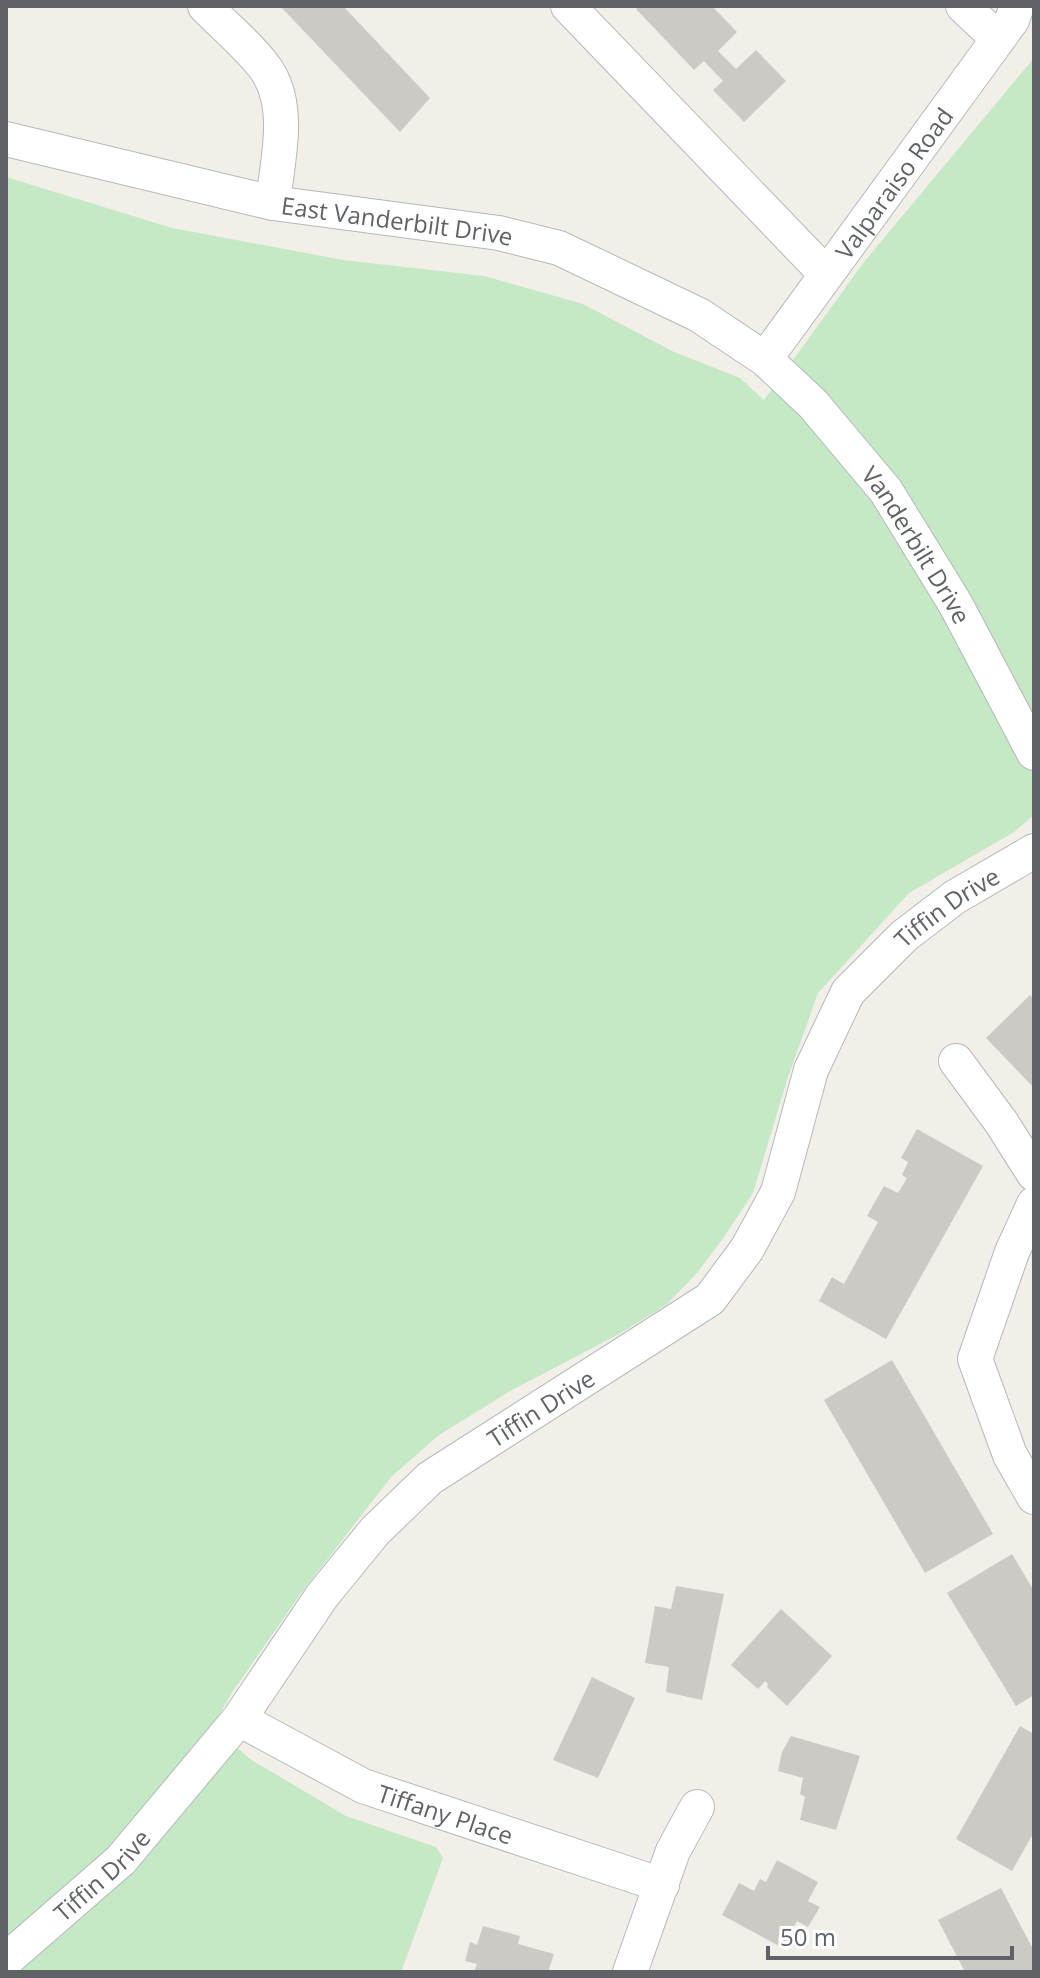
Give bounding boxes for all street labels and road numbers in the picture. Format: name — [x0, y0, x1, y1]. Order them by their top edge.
street label: Valparaiso Road — [827, 100, 960, 265]
street label: East Vanderbilt Drive — [279, 188, 517, 252]
street label: Vanderbilt Drive — [855, 458, 979, 629]
street label: Tiffin Drive — [886, 858, 1005, 954]
street label: Tiffin Drive — [481, 1361, 600, 1454]
street label: Tiffany Place — [374, 1776, 518, 1851]
street label: Tiffin Drive — [46, 1822, 157, 1928]

